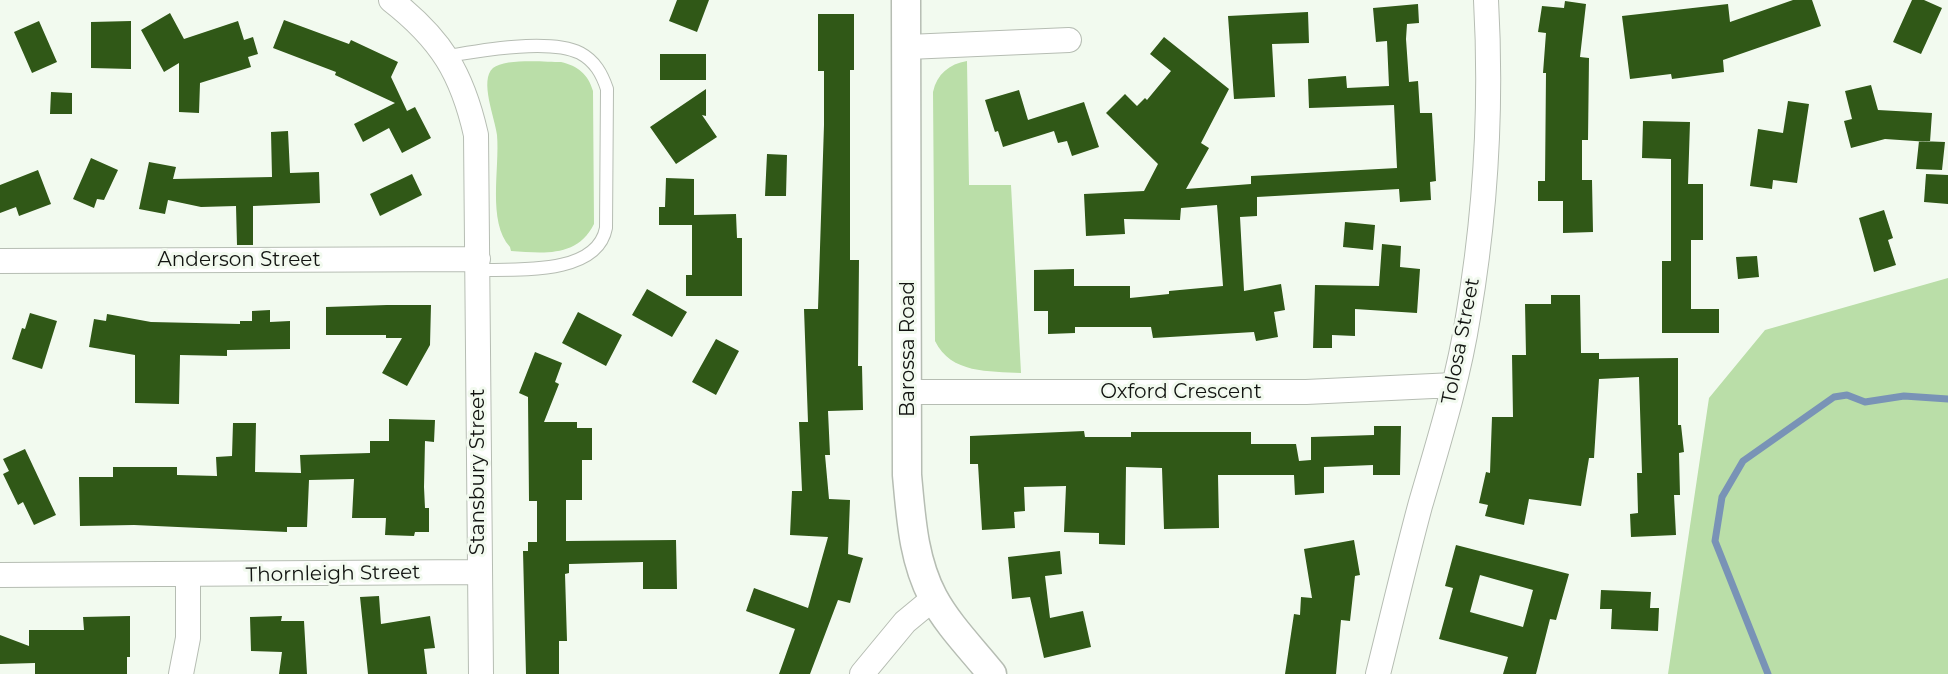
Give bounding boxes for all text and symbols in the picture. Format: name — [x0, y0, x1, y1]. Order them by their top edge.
street label: Anderson Street — [157, 248, 321, 272]
street label: Tolosa Street — [1437, 276, 1485, 406]
street label: Barossa Road — [896, 281, 920, 417]
street label: Oxford Crescent — [1100, 380, 1262, 404]
street label: Stansbury Street — [466, 389, 490, 555]
street label: Thornleigh Street — [245, 560, 421, 588]

